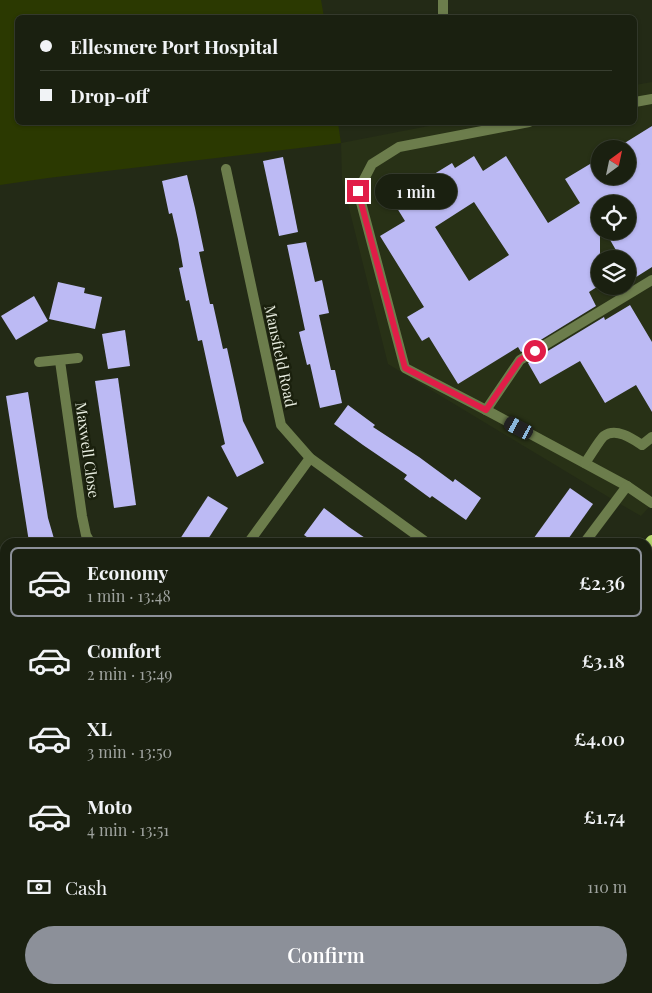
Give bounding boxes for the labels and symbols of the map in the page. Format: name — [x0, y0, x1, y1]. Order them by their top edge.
north arrow — [591, 140, 636, 185]
callout: 1 min — [376, 174, 458, 208]
route end — [347, 180, 369, 202]
street label: Mansfield Road — [260, 303, 302, 409]
route start — [524, 340, 546, 362]
street label: Maxwell Close — [71, 401, 105, 499]
car — [502, 414, 535, 442]

